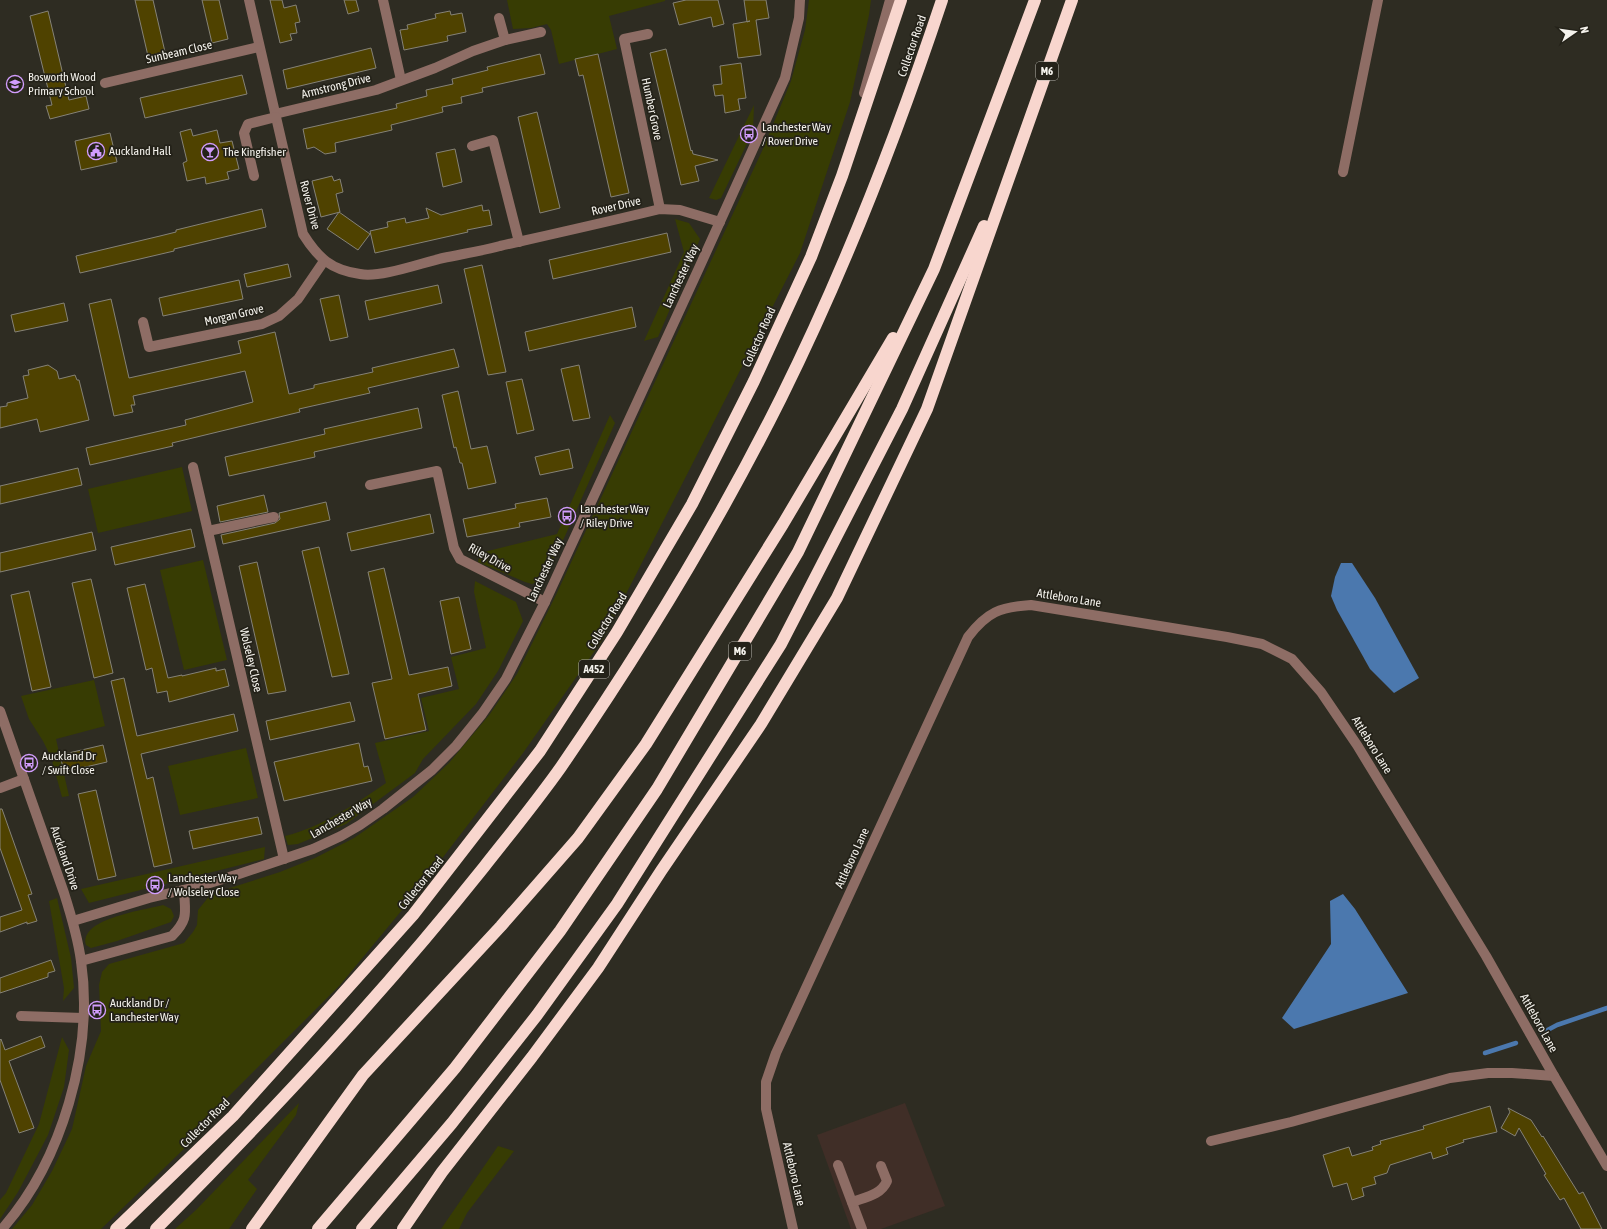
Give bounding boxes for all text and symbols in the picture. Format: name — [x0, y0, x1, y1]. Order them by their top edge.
north arrow — [1555, 12, 1595, 52]
street label: Collector Road — [895, 13, 929, 79]
text: N — [1578, 25, 1591, 34]
street label: Sunbeam Close — [145, 38, 213, 66]
road number: M6 — [1036, 62, 1058, 80]
place label: Bosworth Wood Primary School — [28, 70, 96, 98]
street label: Armstrong Drive — [300, 71, 372, 101]
school or university icon: Bosworth Wood Primary School — [5, 74, 25, 94]
street label: Humber Grove — [639, 77, 665, 141]
place label: Lanchester Way / Rover Drive — [762, 120, 831, 148]
bus stop icon: Lanchester Way / Rover Drive — [739, 124, 759, 144]
public building icon: Auckland Hall — [86, 141, 106, 161]
bar icon: The Kingfisher — [200, 142, 220, 162]
place label: Auckland Hall — [109, 144, 172, 158]
place label: The Kingfisher — [223, 145, 286, 159]
street label: Rover Drive — [297, 179, 323, 231]
street label: Rover Drive — [590, 194, 642, 218]
street label: Lanchester Way — [660, 242, 702, 310]
street label: Morgan Grove — [203, 301, 265, 329]
street label: Collector Road — [740, 305, 778, 369]
place label: Lanchester Way / Riley Drive — [580, 502, 649, 530]
bus stop icon: Lanchester Way / Riley Drive — [557, 506, 577, 526]
street label: Lanchester Way — [524, 536, 566, 604]
street label: Riley Drive — [466, 540, 514, 576]
street label: Attleboro Lane — [1036, 586, 1102, 610]
street label: Collector Road — [584, 590, 630, 652]
street label: Wolseley Close — [237, 626, 265, 694]
road number: M6 — [729, 642, 751, 660]
road number: A452 — [579, 660, 609, 678]
street label: Attleboro Lane — [1349, 714, 1395, 776]
place label: Auckland Dr / Swift Close — [42, 749, 96, 777]
bus stop icon: Auckland Dr / Swift Close — [19, 753, 39, 773]
street label: Lanchester Way — [308, 795, 374, 841]
street label: Auckland Drive — [48, 824, 82, 892]
street label: Attleboro Lane — [832, 826, 872, 890]
street label: Collector Road — [395, 854, 447, 912]
place label: Lanchester Way / Wolseley Close — [168, 871, 239, 899]
bus stop icon: Lanchester Way / Wolseley Close — [145, 875, 165, 895]
street label: Attleboro Lane — [1517, 991, 1561, 1055]
place label: Auckland Dr / Lanchester Way — [110, 996, 179, 1024]
bus stop icon: Auckland Dr / Lanchester Way — [87, 1000, 107, 1020]
street label: Collector Road — [177, 1095, 233, 1151]
street label: Attleboro Lane — [780, 1141, 808, 1207]

